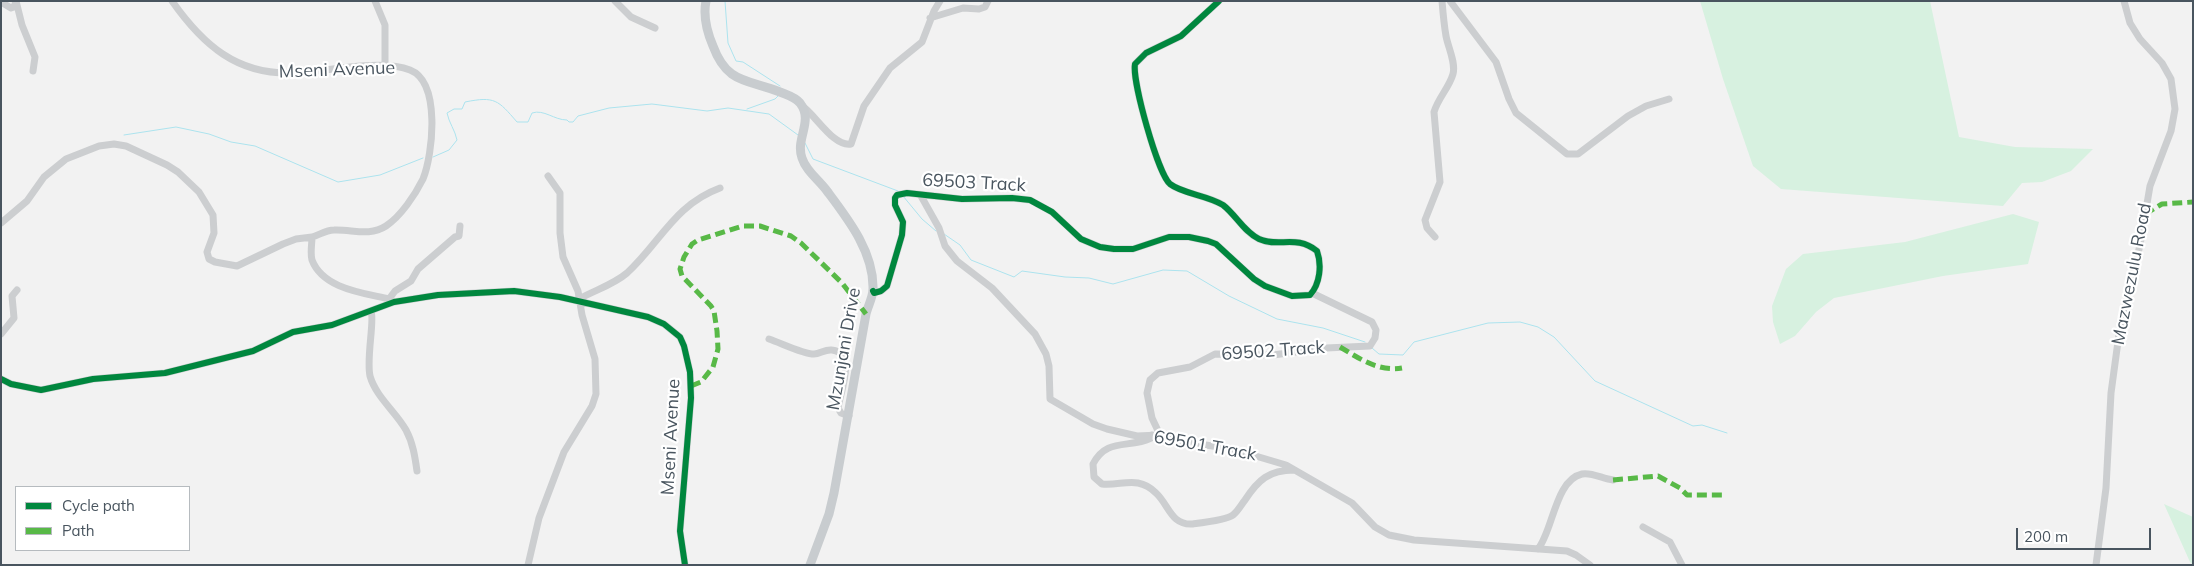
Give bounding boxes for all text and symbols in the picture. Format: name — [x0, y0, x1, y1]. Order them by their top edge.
street label: Mseni Avenue — [278, 57, 396, 83]
street label: 69503 Track — [922, 170, 1026, 196]
street label: Mazwezulu Road — [2108, 201, 2156, 347]
street label: Mzunjani Drive — [823, 286, 865, 412]
street label: 69502 Track — [1221, 337, 1325, 365]
street label: Mseni Avenue — [657, 378, 685, 496]
street label: 69501 Track — [1152, 426, 1258, 466]
legend — [15, 486, 190, 551]
text: Cycle path — [62, 496, 135, 515]
scale bar — [2019, 518, 2154, 550]
text: Path — [62, 521, 94, 540]
text: 200 m — [2024, 527, 2068, 546]

